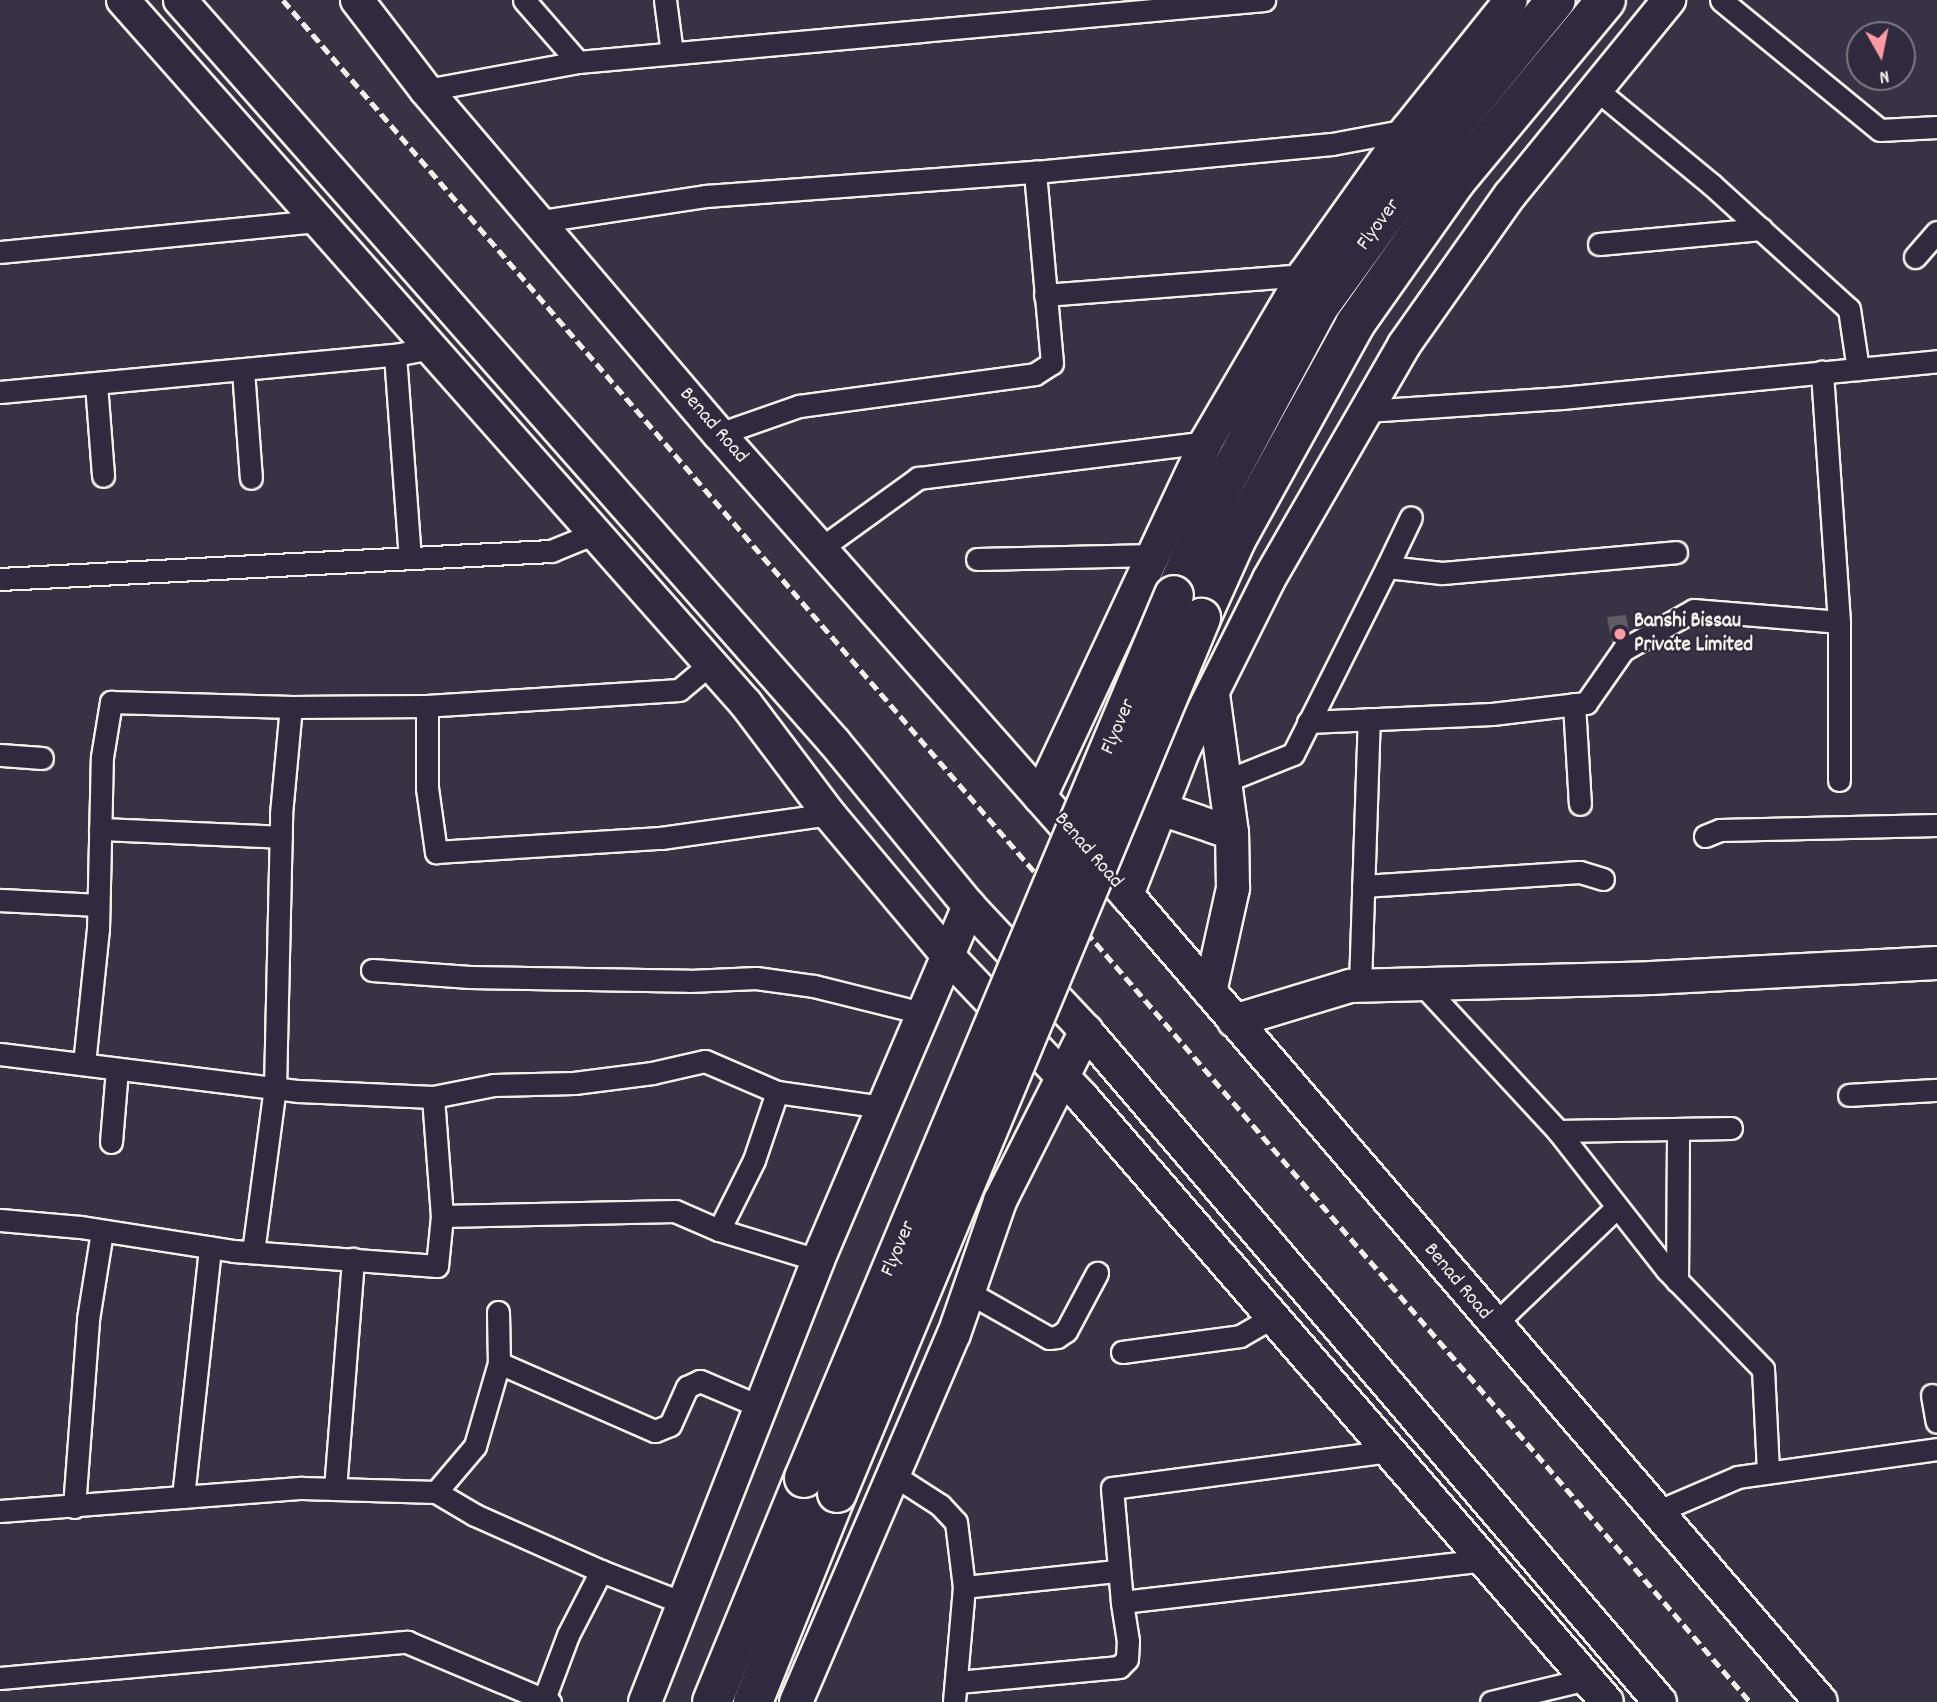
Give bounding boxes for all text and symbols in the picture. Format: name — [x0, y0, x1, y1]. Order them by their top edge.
north arrow — [1846, 21, 1916, 91]
text: N — [1877, 61, 1891, 89]
street label: Flyover — [1352, 194, 1406, 256]
street label: Benad Road — [673, 383, 753, 469]
place label: Banshi Bissau Private Limited — [1634, 609, 1753, 659]
marker: Banshi Bissau Private Limited — [1612, 626, 1628, 642]
street label: Flyover — [1096, 695, 1142, 759]
street label: Benad Road — [1048, 808, 1128, 894]
street label: Flyover — [876, 1217, 922, 1281]
street label: Benad Road — [1418, 1238, 1496, 1326]

